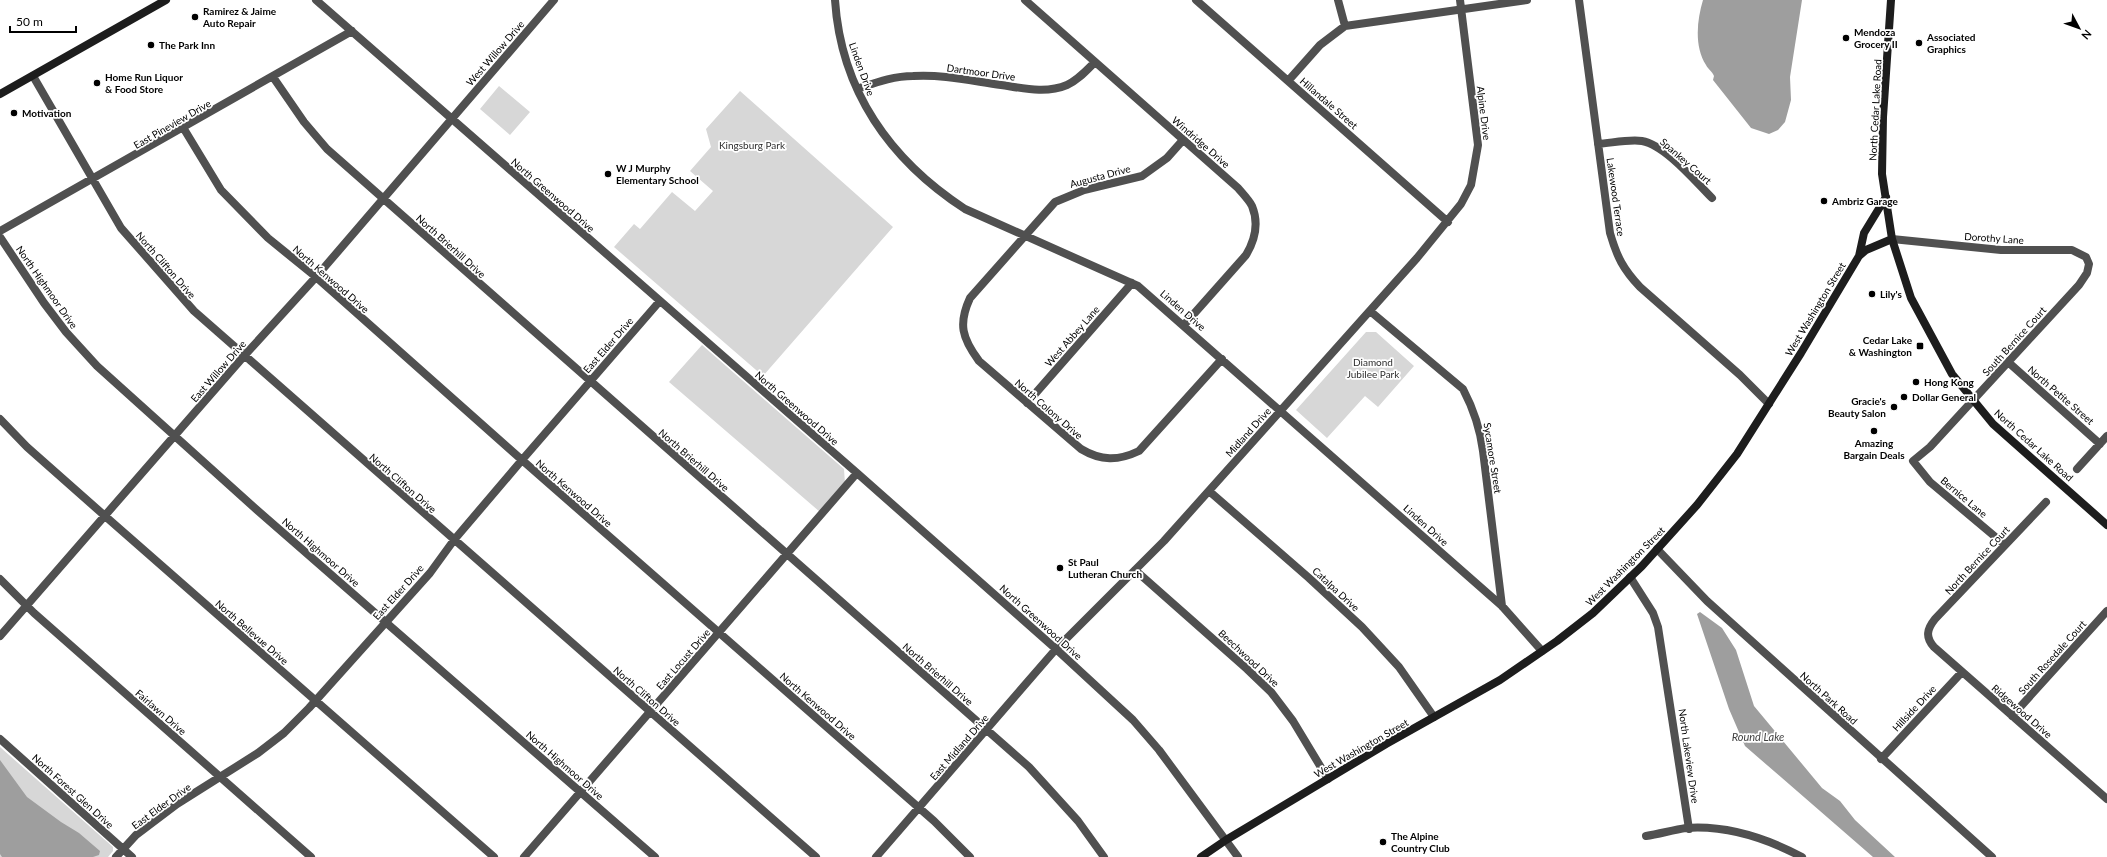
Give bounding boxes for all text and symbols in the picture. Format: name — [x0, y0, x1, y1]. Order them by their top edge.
place label: Ramirez & Jaime Auto Repair — [202, 5, 277, 29]
scale bar — [10, 8, 76, 34]
north arrow — [2059, 8, 2099, 48]
marker: Ramirez & Jaime Auto Repair — [190, 12, 200, 22]
text: 50 m — [16, 14, 43, 29]
street label: West Willow Drive — [463, 18, 527, 88]
place label: Mendoza Grocery II — [1854, 26, 1898, 50]
text: N — [2079, 27, 2095, 42]
place label: Associated Graphics — [1926, 31, 1976, 55]
marker: Mendoza Grocery II — [1841, 33, 1851, 43]
marker: Associated Graphics — [1914, 38, 1924, 48]
place label: The Park Inn — [159, 39, 215, 51]
marker: The Park Inn — [146, 40, 156, 50]
street label: Linden Drive — [847, 41, 877, 97]
street label: North Cedar Lake Road — [1866, 59, 1884, 161]
street label: Dartmoor Drive — [946, 61, 1016, 83]
place label: Home Run Liquor & Food Store — [105, 71, 183, 95]
street label: Hillandale Street — [1298, 75, 1361, 132]
marker: Home Run Liquor & Food Store — [92, 78, 102, 88]
street label: Alpine Drive — [1475, 85, 1493, 141]
street label: East Pineview Drive — [131, 97, 213, 151]
place label: Motivation — [22, 107, 72, 119]
marker: Motivation — [9, 108, 19, 118]
street label: Windridge Drive — [1170, 114, 1232, 170]
street label: Spankey Court — [1658, 135, 1714, 187]
park label: Kingsburg Park — [719, 139, 786, 151]
street label: North Greenwood Drive — [509, 156, 597, 234]
street label: Lakewood Terrace — [1605, 157, 1627, 237]
place label: W J Murphy Elementary School — [616, 162, 699, 186]
street label: Augusta Drive — [1068, 162, 1132, 190]
marker: W J Murphy Elementary School — [603, 169, 613, 179]
place label: Ambriz Garage — [1831, 195, 1899, 207]
marker: Ambriz Garage — [1819, 196, 1829, 206]
street label: North Brierhill Drive — [414, 212, 488, 280]
street label: North Clifton Drive — [134, 229, 198, 301]
street label: Dorothy Lane — [1964, 230, 2024, 246]
street label: North Highmoor Drive — [14, 243, 80, 331]
street label: North Kenwood Drive — [291, 243, 371, 315]
street label: West Washington Street — [1782, 260, 1848, 358]
street label: Linden Drive — [1158, 287, 1208, 333]
place label: Lily's — [1880, 288, 1902, 300]
marker: Lily's — [1867, 289, 1877, 299]
street label: West Abbey Lane — [1042, 303, 1102, 369]
street label: South Bernice Court — [1980, 304, 2049, 378]
street label: East Elder Drive — [581, 315, 635, 375]
place label: Cedar Lake & Washington — [1849, 334, 1913, 358]
street label: East Willow Drive — [188, 338, 248, 404]
marker: Cedar Lake & Washington — [1915, 341, 1925, 351]
park label: Diamond Jubilee Park — [1347, 356, 1400, 380]
street label: North Petite Street — [2026, 363, 2097, 427]
street label: North Greenwood Drive — [753, 369, 841, 447]
street label: North Colony Drive — [1013, 376, 1085, 442]
place label: Hong Kong — [1924, 376, 1975, 388]
marker: Hong Kong — [1911, 377, 1921, 387]
place label: Dollar General — [1912, 391, 1976, 403]
marker: Dollar General — [1899, 392, 1909, 402]
place label: Gracie's Beauty Salon — [1828, 395, 1887, 419]
marker: Gracie's Beauty Salon — [1889, 402, 1899, 412]
street label: Midland Drive — [1223, 405, 1273, 459]
street label: North Cedar Lake Road — [1992, 406, 2076, 484]
street label: Sycamore Street — [1481, 422, 1505, 495]
street label: North Brierhill Drive — [657, 426, 731, 494]
marker: Amazing Bargain Deals — [1869, 426, 1879, 436]
place label: Amazing Bargain Deals — [1843, 437, 1905, 461]
street label: North Clifton Drive — [367, 451, 439, 515]
street label: North Kenwood Drive — [534, 457, 614, 529]
street label: Bernice Lane — [1938, 474, 1990, 520]
street label: Linden Drive — [1401, 502, 1451, 548]
street label: North Highmoor Drive — [280, 515, 362, 589]
street label: North Bernice Court — [1942, 523, 2012, 597]
street label: West Washington Street — [1583, 524, 1667, 608]
place label: St Paul Lutheran Church — [1068, 556, 1142, 580]
street label: East Elder Drive — [370, 562, 426, 622]
marker: St Paul Lutheran Church — [1055, 563, 1065, 573]
street label: Catalpa Drive — [1310, 564, 1362, 614]
street label: North Greenwood Drive — [997, 582, 1085, 662]
street label: North Bellevue Drive — [213, 597, 291, 667]
street label: South Rosedale Court — [2016, 617, 2089, 696]
street label: East Locust Drive — [653, 626, 713, 692]
street label: Beechwood Drive — [1216, 627, 1282, 689]
street label: North Brierhill Drive — [901, 640, 975, 708]
street label: North Clifton Drive — [611, 664, 683, 728]
street label: North Park Road — [1798, 669, 1860, 727]
street label: North Kenwood Drive — [778, 670, 858, 742]
street label: Hillside Drive — [1890, 682, 1938, 734]
street label: Ridgewood Drive — [1990, 682, 2054, 740]
street label: Fairlawn Drive — [133, 687, 189, 737]
street label: North Lakeview Drive — [1676, 708, 1702, 804]
street label: East Midland Drive — [927, 712, 991, 782]
street label: West Washington Street — [1312, 716, 1411, 780]
street label: North Highmoor Drive — [524, 728, 606, 802]
water label: Round Lake — [1732, 730, 1784, 743]
street label: North Forest Glen Drive — [30, 751, 116, 831]
street label: East Elder Drive — [129, 781, 193, 831]
place label: The Alpine Country Club — [1391, 830, 1450, 854]
marker: The Alpine Country Club — [1378, 837, 1388, 847]

